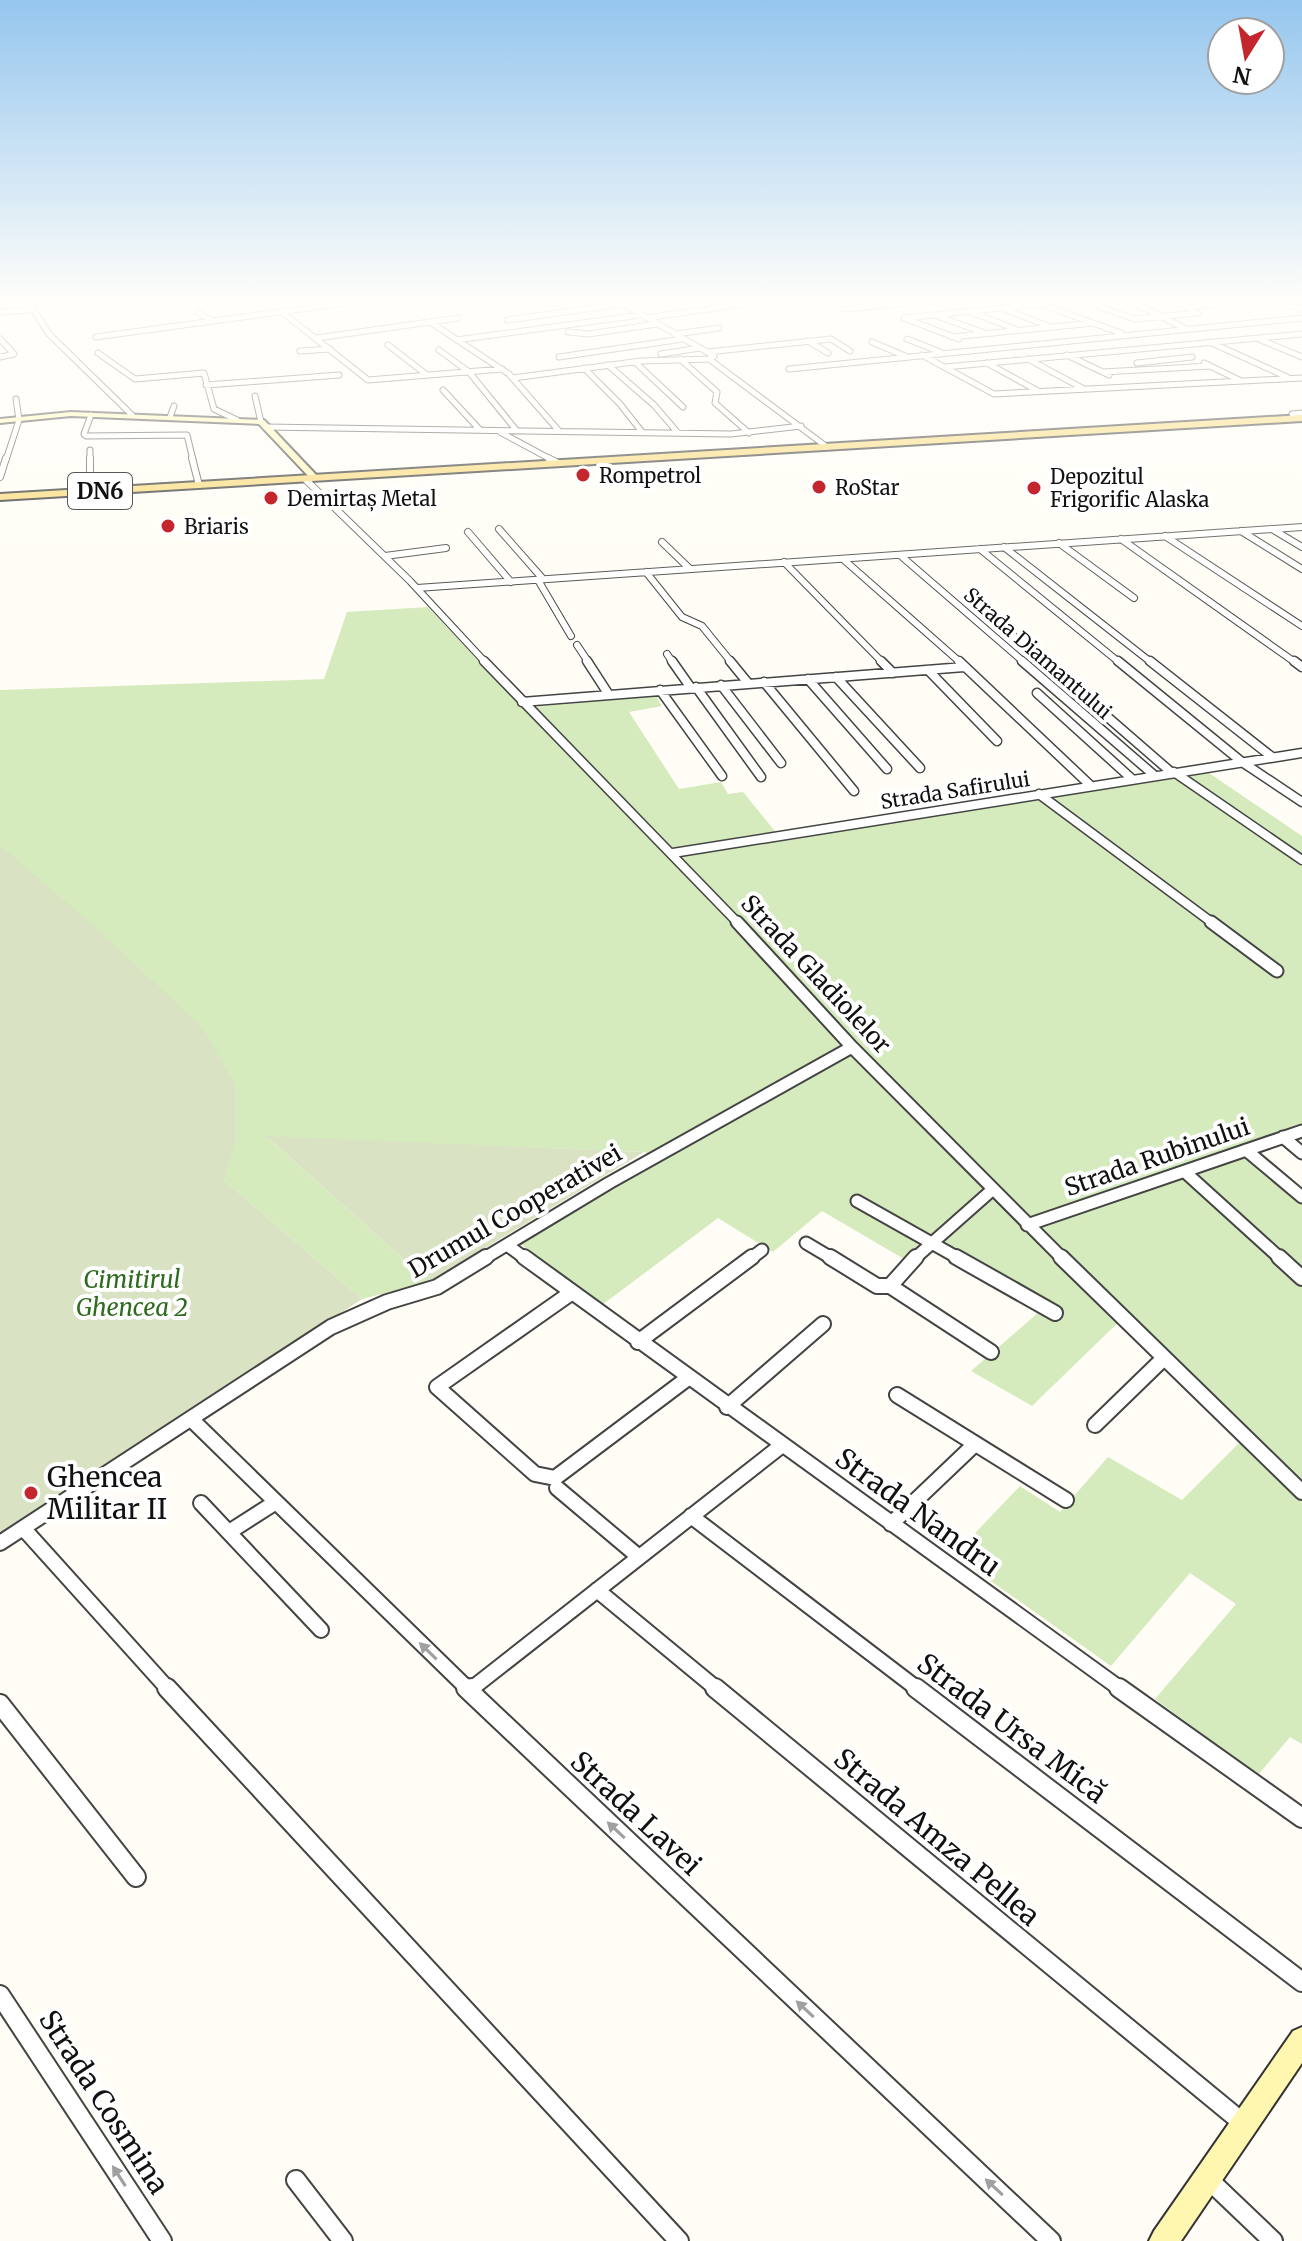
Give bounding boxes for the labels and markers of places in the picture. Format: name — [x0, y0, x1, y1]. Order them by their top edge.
place label: Rompetrol — [599, 463, 701, 488]
place label: Depozitul Frigorific Alaska — [1050, 464, 1210, 512]
marker: Rompetrol — [574, 466, 592, 484]
place label: RoStar — [835, 475, 900, 500]
marker: RoStar — [810, 478, 828, 496]
marker: Depozitul Frigorific Alaska — [1025, 479, 1043, 497]
place label: Demirtaș Metal — [287, 486, 437, 512]
marker: Demirtaș Metal — [262, 489, 280, 507]
place label: Briaris — [184, 514, 249, 539]
marker: Briaris — [159, 517, 177, 535]
place label: Ghencea Militar II — [47, 1459, 167, 1527]
marker: Ghencea Militar II — [22, 1484, 40, 1502]

